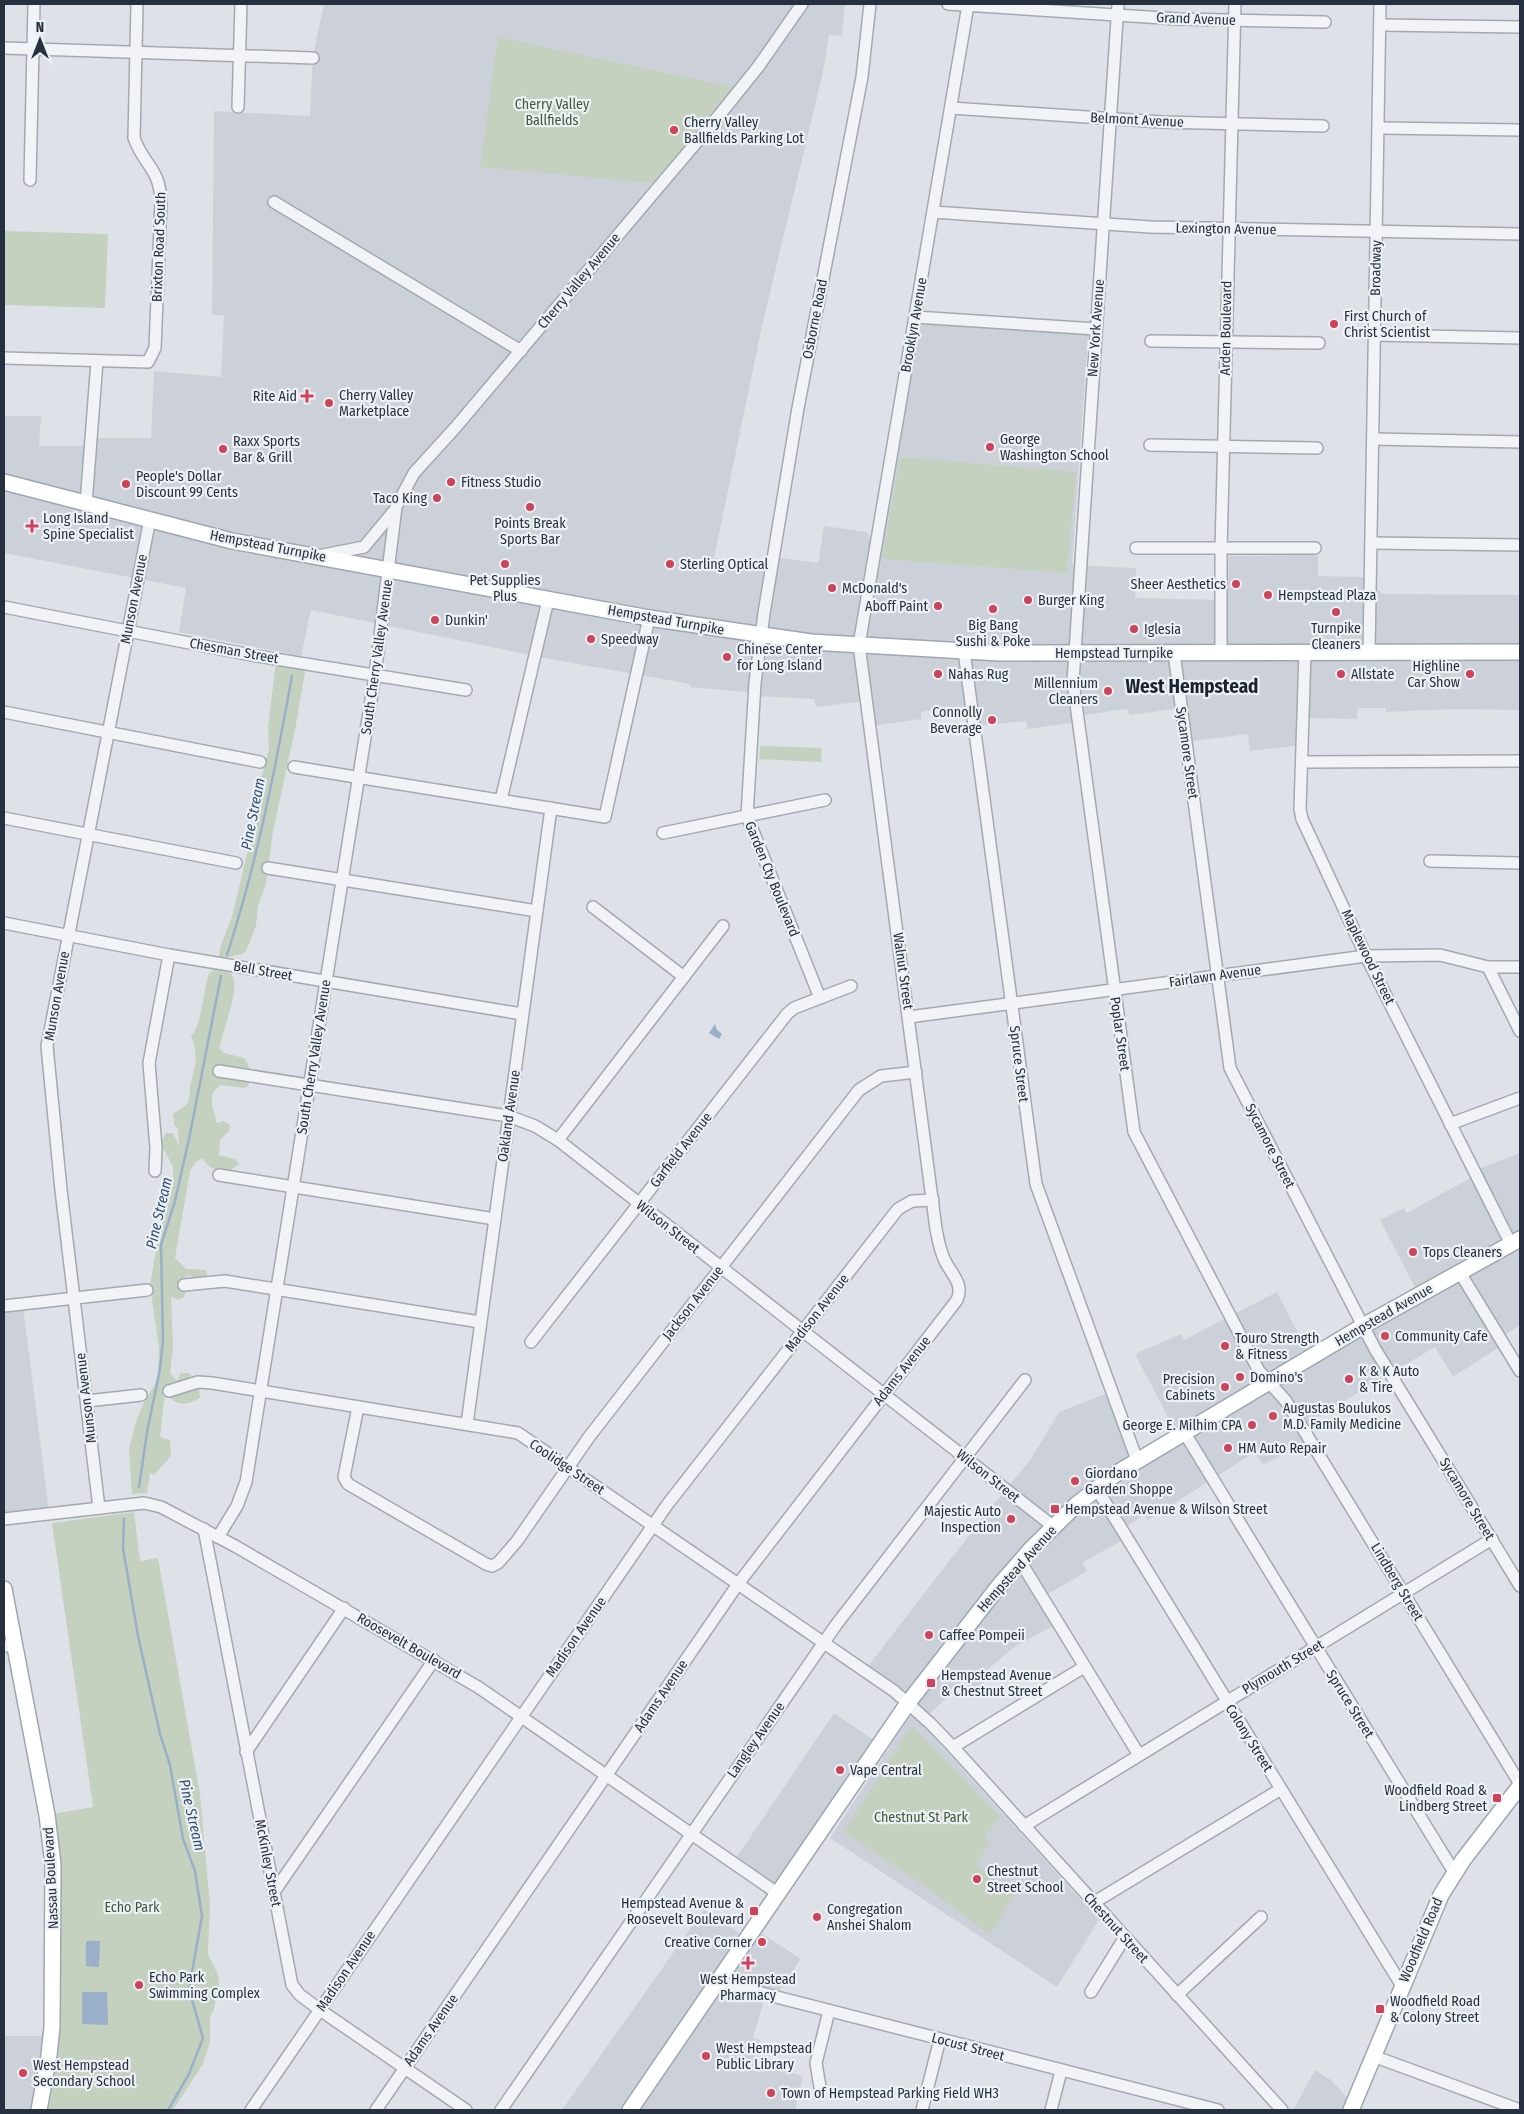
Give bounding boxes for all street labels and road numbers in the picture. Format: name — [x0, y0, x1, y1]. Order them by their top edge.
street label: Grand Avenue — [1156, 9, 1236, 29]
street label: Belmont Avenue — [1090, 109, 1184, 131]
street label: Brixton Road South — [149, 191, 169, 303]
street label: Lexington Avenue — [1175, 220, 1277, 238]
street label: Cherry Valley Avenue — [534, 230, 624, 332]
street label: Broadway — [1367, 239, 1385, 296]
street label: Brooklyn Avenue — [897, 276, 931, 374]
street label: Osborne Road — [799, 278, 831, 360]
street label: New York Avenue — [1084, 278, 1108, 378]
street label: Arden Boulevard — [1217, 281, 1235, 375]
street label: Hempstead Turnpike — [208, 526, 328, 566]
street label: Munson Avenue — [117, 553, 151, 645]
street label: South Cherry Valley Avenue — [358, 578, 396, 736]
street label: Hempstead Turnpike — [606, 601, 726, 639]
street label: Chesman Street — [188, 635, 280, 667]
street label: Hempstead Turnpike — [1055, 645, 1173, 662]
street label: Sycamore Street — [1172, 706, 1202, 801]
street label: Garden Cty Boulevard — [741, 819, 803, 939]
street label: Maplewood Street — [1338, 907, 1399, 1008]
street label: Walnut Street — [889, 931, 917, 1011]
street label: Munson Avenue — [41, 950, 73, 1042]
street label: Bell Street — [232, 957, 294, 985]
street label: Fairlawn Avenue — [1168, 961, 1262, 991]
street label: South Cherry Valley Avenue — [293, 978, 335, 1136]
street label: Poplar Street — [1106, 996, 1134, 1073]
street label: Spruce Street — [1006, 1025, 1032, 1104]
street label: Oakland Avenue — [494, 1069, 524, 1163]
street label: Sycamore Street — [1241, 1101, 1299, 1192]
street label: Garfield Avenue — [646, 1109, 716, 1191]
street label: Wilson Street — [633, 1197, 704, 1257]
street label: Jackson Avenue — [659, 1263, 727, 1343]
street label: Madison Avenue — [781, 1271, 853, 1355]
street label: Hempstead Avenue — [1332, 1280, 1436, 1350]
street label: Adams Avenue — [869, 1333, 935, 1409]
street label: Munson Avenue — [72, 1352, 100, 1444]
street label: Coolidge Street — [526, 1436, 608, 1499]
street label: Wilson Street — [953, 1446, 1024, 1506]
street label: Sycamore Street — [1436, 1455, 1498, 1544]
street label: Hempstead Avenue — [974, 1522, 1060, 1616]
street label: Lindberg Street — [1367, 1540, 1427, 1624]
street label: Madison Avenue — [542, 1594, 610, 1680]
street label: Roosevelt Boulevard — [354, 1609, 464, 1683]
street label: Plymouth Street — [1239, 1636, 1327, 1698]
street label: Adams Avenue — [631, 1656, 692, 1736]
street label: Spruce Street — [1322, 1667, 1378, 1741]
street label: Langley Avenue — [724, 1699, 789, 1781]
street label: Colony Street — [1222, 1701, 1277, 1775]
street label: McKinley Street — [251, 1818, 285, 1909]
street label: Nassau Boulevard — [40, 1827, 62, 1929]
street label: Chestnut Street — [1080, 1889, 1152, 1967]
street label: Woodfield Road — [1396, 1895, 1446, 1985]
street label: Madison Avenue — [313, 1927, 379, 2015]
street label: Adams Avenue — [400, 1991, 462, 2069]
street label: Locust Street — [930, 2029, 1007, 2065]

